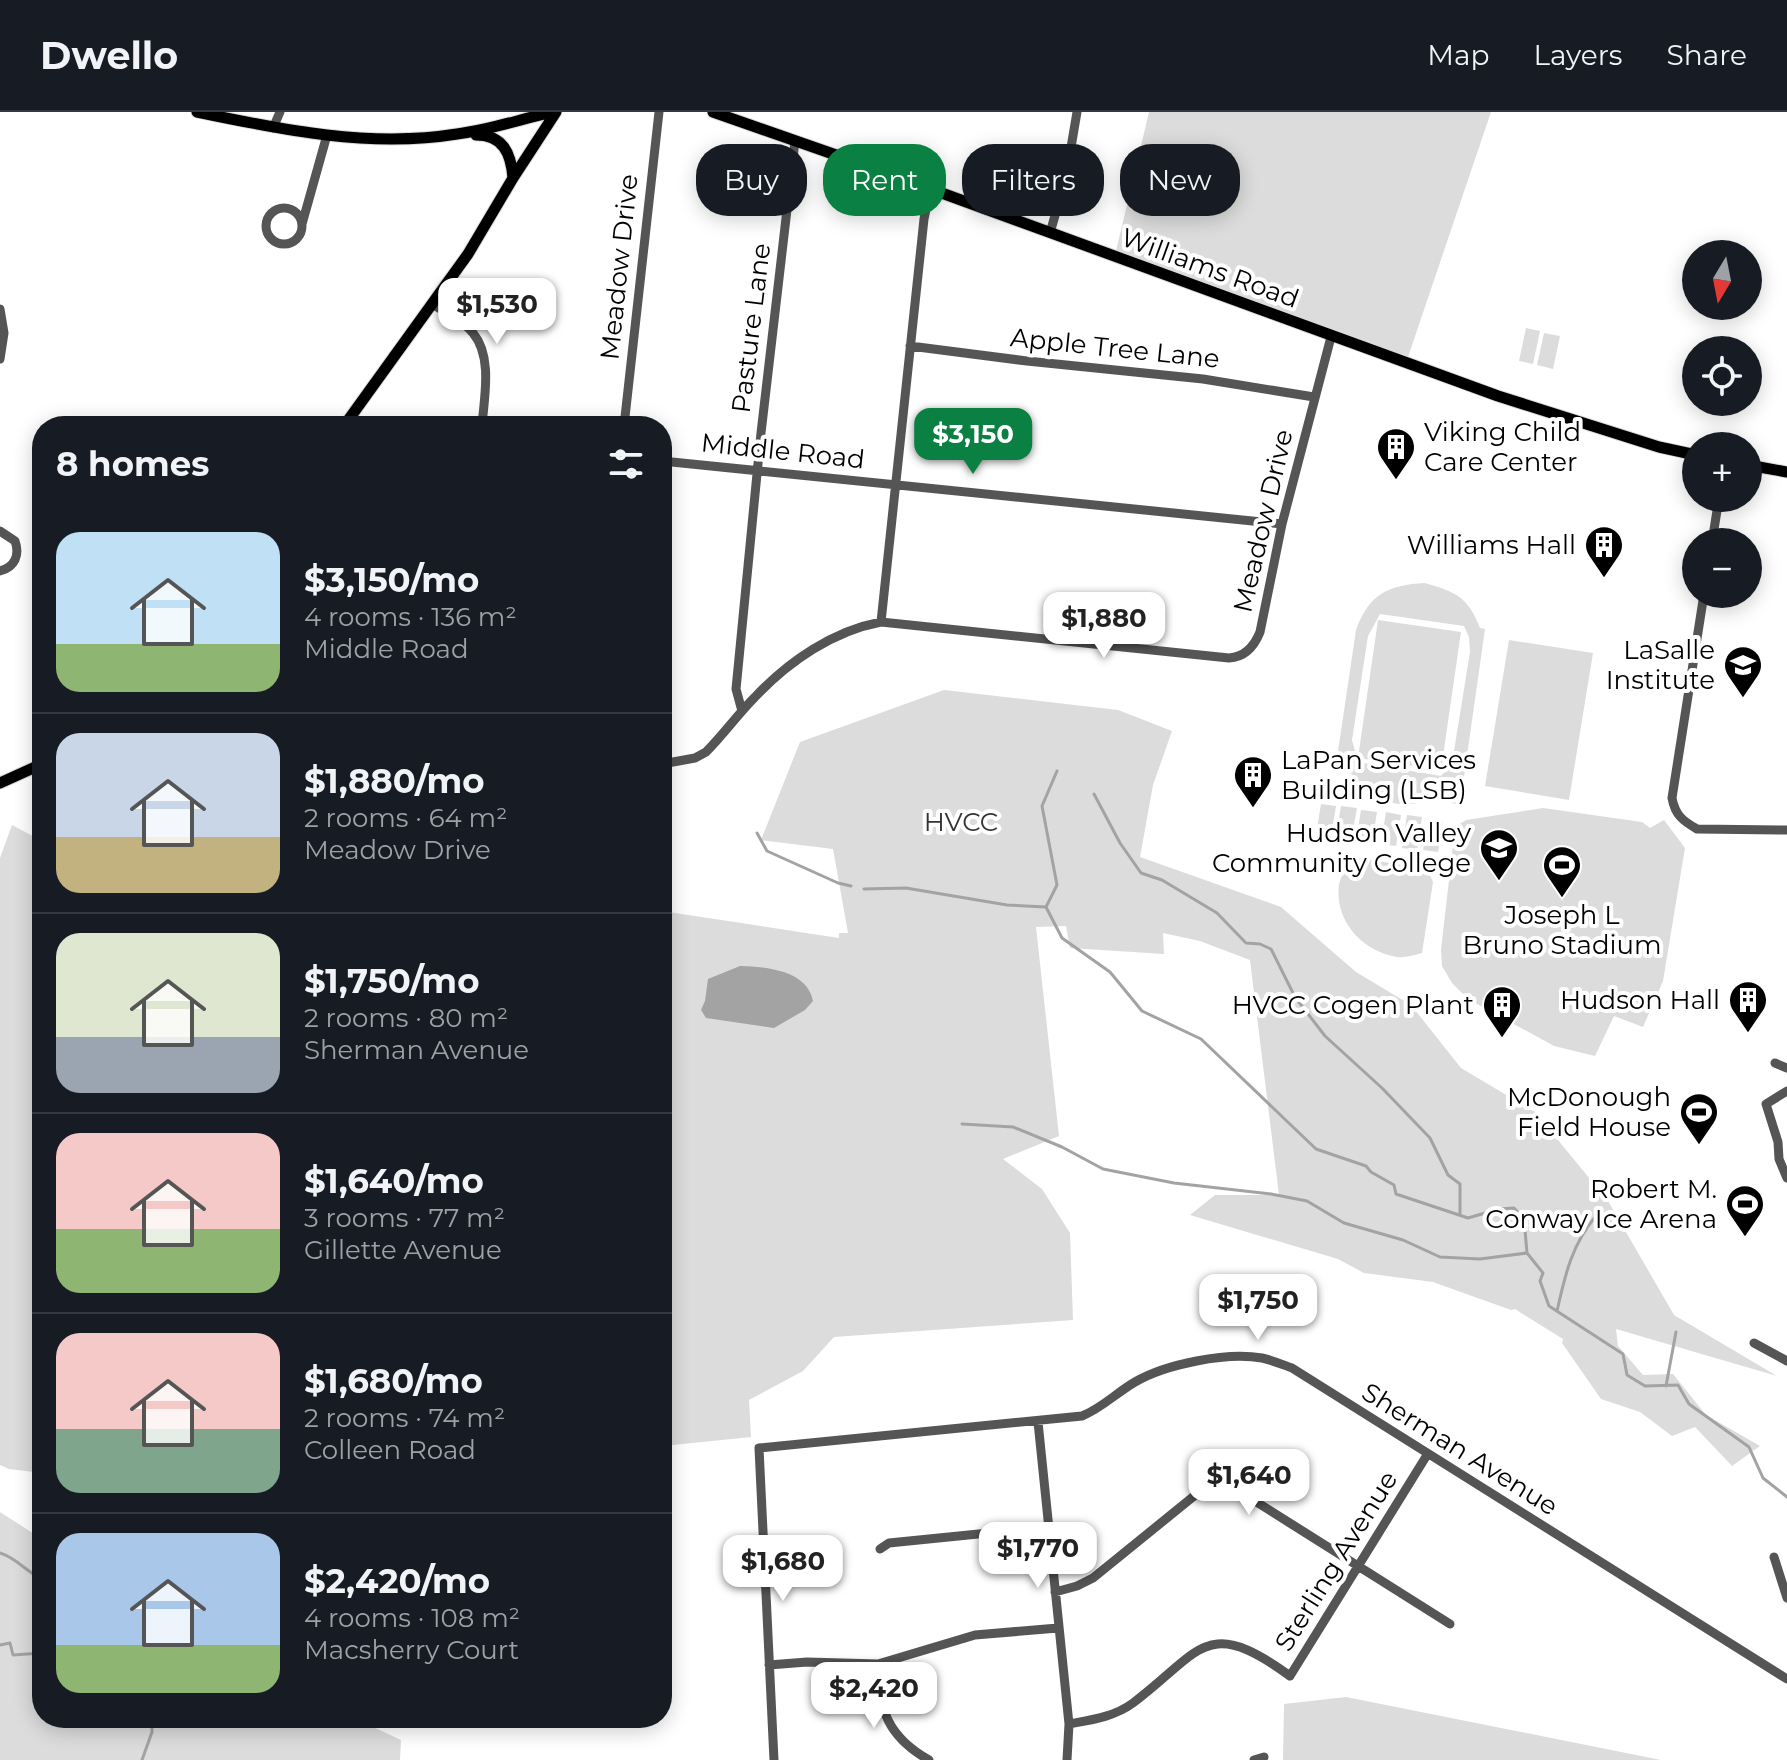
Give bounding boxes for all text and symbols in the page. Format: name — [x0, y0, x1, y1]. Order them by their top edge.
text: Dwello — [40, 32, 178, 79]
text: Map — [1427, 38, 1490, 72]
text: Layers — [1534, 38, 1623, 72]
text: Share — [1667, 38, 1747, 72]
chip: Buy — [696, 144, 807, 216]
chip: Rent — [823, 144, 946, 216]
chip: Filters — [962, 144, 1104, 216]
chip: New — [1120, 144, 1240, 216]
street label: Meadow Drive — [593, 172, 645, 362]
street label: Williams Road — [1117, 221, 1303, 315]
north arrow — [1682, 240, 1762, 320]
map controls — [1682, 240, 1762, 608]
street label: Pasture Lane — [725, 241, 777, 415]
pin: $1,530 — [432, 278, 562, 346]
text: $1,530 — [456, 288, 538, 320]
street label: Apple Tree Lane — [1009, 321, 1221, 375]
button: locate — [1682, 336, 1762, 416]
pin: $3,150 — [908, 408, 1038, 476]
place label: Viking Child Care Center — [1424, 416, 1581, 478]
text: $3,150 — [932, 418, 1014, 450]
street label: Middle Road — [699, 426, 867, 476]
street label: Meadow Drive — [1226, 426, 1300, 616]
building icon: Viking Child Care Center — [1375, 426, 1417, 481]
button: + — [1682, 432, 1762, 512]
icon: filters — [604, 442, 648, 486]
text: 8 homes — [56, 443, 209, 485]
building icon: Williams Hall — [1583, 524, 1625, 579]
button: − — [1682, 528, 1762, 608]
place label: Williams Hall — [1407, 529, 1576, 561]
text: $3,150/mo — [304, 559, 479, 601]
icon: home — [120, 564, 216, 660]
pin: $1,880 — [1039, 592, 1169, 660]
text: 4 rooms · 136 m² — [304, 601, 517, 633]
text: $1,880 — [1061, 602, 1147, 634]
text: Middle Road — [304, 633, 469, 665]
place label: LaSalle Institute — [1606, 634, 1715, 696]
school or university icon: LaSalle Institute — [1722, 644, 1764, 699]
place label: LaPan Services Building (LSB) — [1281, 744, 1476, 806]
building icon: LaPan Services Building (LSB) — [1232, 754, 1274, 809]
text: $1,880/mo — [304, 760, 484, 802]
icon: home — [120, 765, 216, 861]
text: 2 rooms · 64 m² — [304, 802, 507, 834]
park label: HVCC — [924, 806, 998, 838]
place label: Hudson Valley Community College — [1212, 817, 1472, 879]
school or university icon: Hudson Valley Community College — [1478, 827, 1520, 882]
text: Meadow Drive — [304, 834, 491, 866]
sports icon: Joseph L Bruno Stadium — [1541, 844, 1583, 899]
place label: Joseph L Bruno Stadium — [1462, 899, 1662, 961]
text: $1,750/mo — [304, 960, 479, 1002]
icon: home — [120, 965, 216, 1061]
building icon: Hudson Hall — [1727, 979, 1769, 1034]
building icon: HVCC Cogen Plant — [1481, 984, 1523, 1039]
place label: Hudson Hall — [1560, 984, 1720, 1016]
place label: HVCC Cogen Plant — [1232, 989, 1474, 1021]
text: 2 rooms · 80 m² — [304, 1002, 508, 1034]
text: Sherman Avenue — [304, 1034, 529, 1066]
place label: McDonough Field House — [1507, 1081, 1671, 1143]
sports icon: McDonough Field House — [1678, 1091, 1720, 1146]
text: $1,640/mo — [304, 1160, 484, 1202]
icon: home — [120, 1165, 216, 1261]
place label: Robert M. Conway Ice Arena — [1485, 1173, 1717, 1235]
sports icon: Robert M. Conway Ice Arena — [1724, 1183, 1766, 1238]
text: 3 rooms · 77 m² — [304, 1202, 505, 1234]
text: Gillette Avenue — [304, 1234, 502, 1266]
pin: $1,750 — [1193, 1274, 1323, 1342]
text: $1,750 — [1217, 1284, 1299, 1316]
text: $1,680/mo — [304, 1360, 483, 1402]
icon: home — [120, 1365, 216, 1461]
street label: Sherman Avenue — [1356, 1376, 1564, 1522]
text: 2 rooms · 74 m² — [304, 1402, 505, 1434]
text: Colleen Road — [304, 1434, 476, 1466]
pin: $1,640 — [1184, 1449, 1314, 1517]
text: $1,640 — [1206, 1459, 1292, 1491]
street label: Sterling Avenue — [1268, 1465, 1404, 1657]
pin: $1,770 — [973, 1522, 1103, 1590]
text: $1,770 — [997, 1532, 1079, 1564]
pin: $1,680 — [718, 1535, 848, 1603]
text: $1,680 — [741, 1545, 825, 1577]
text: $2,420/mo — [304, 1560, 490, 1602]
icon: home — [120, 1565, 216, 1661]
text: 4 rooms · 108 m² — [304, 1602, 520, 1634]
text: Macsherry Court — [304, 1634, 519, 1666]
pin: $2,420 — [809, 1662, 939, 1730]
text: $2,420 — [829, 1672, 919, 1704]

